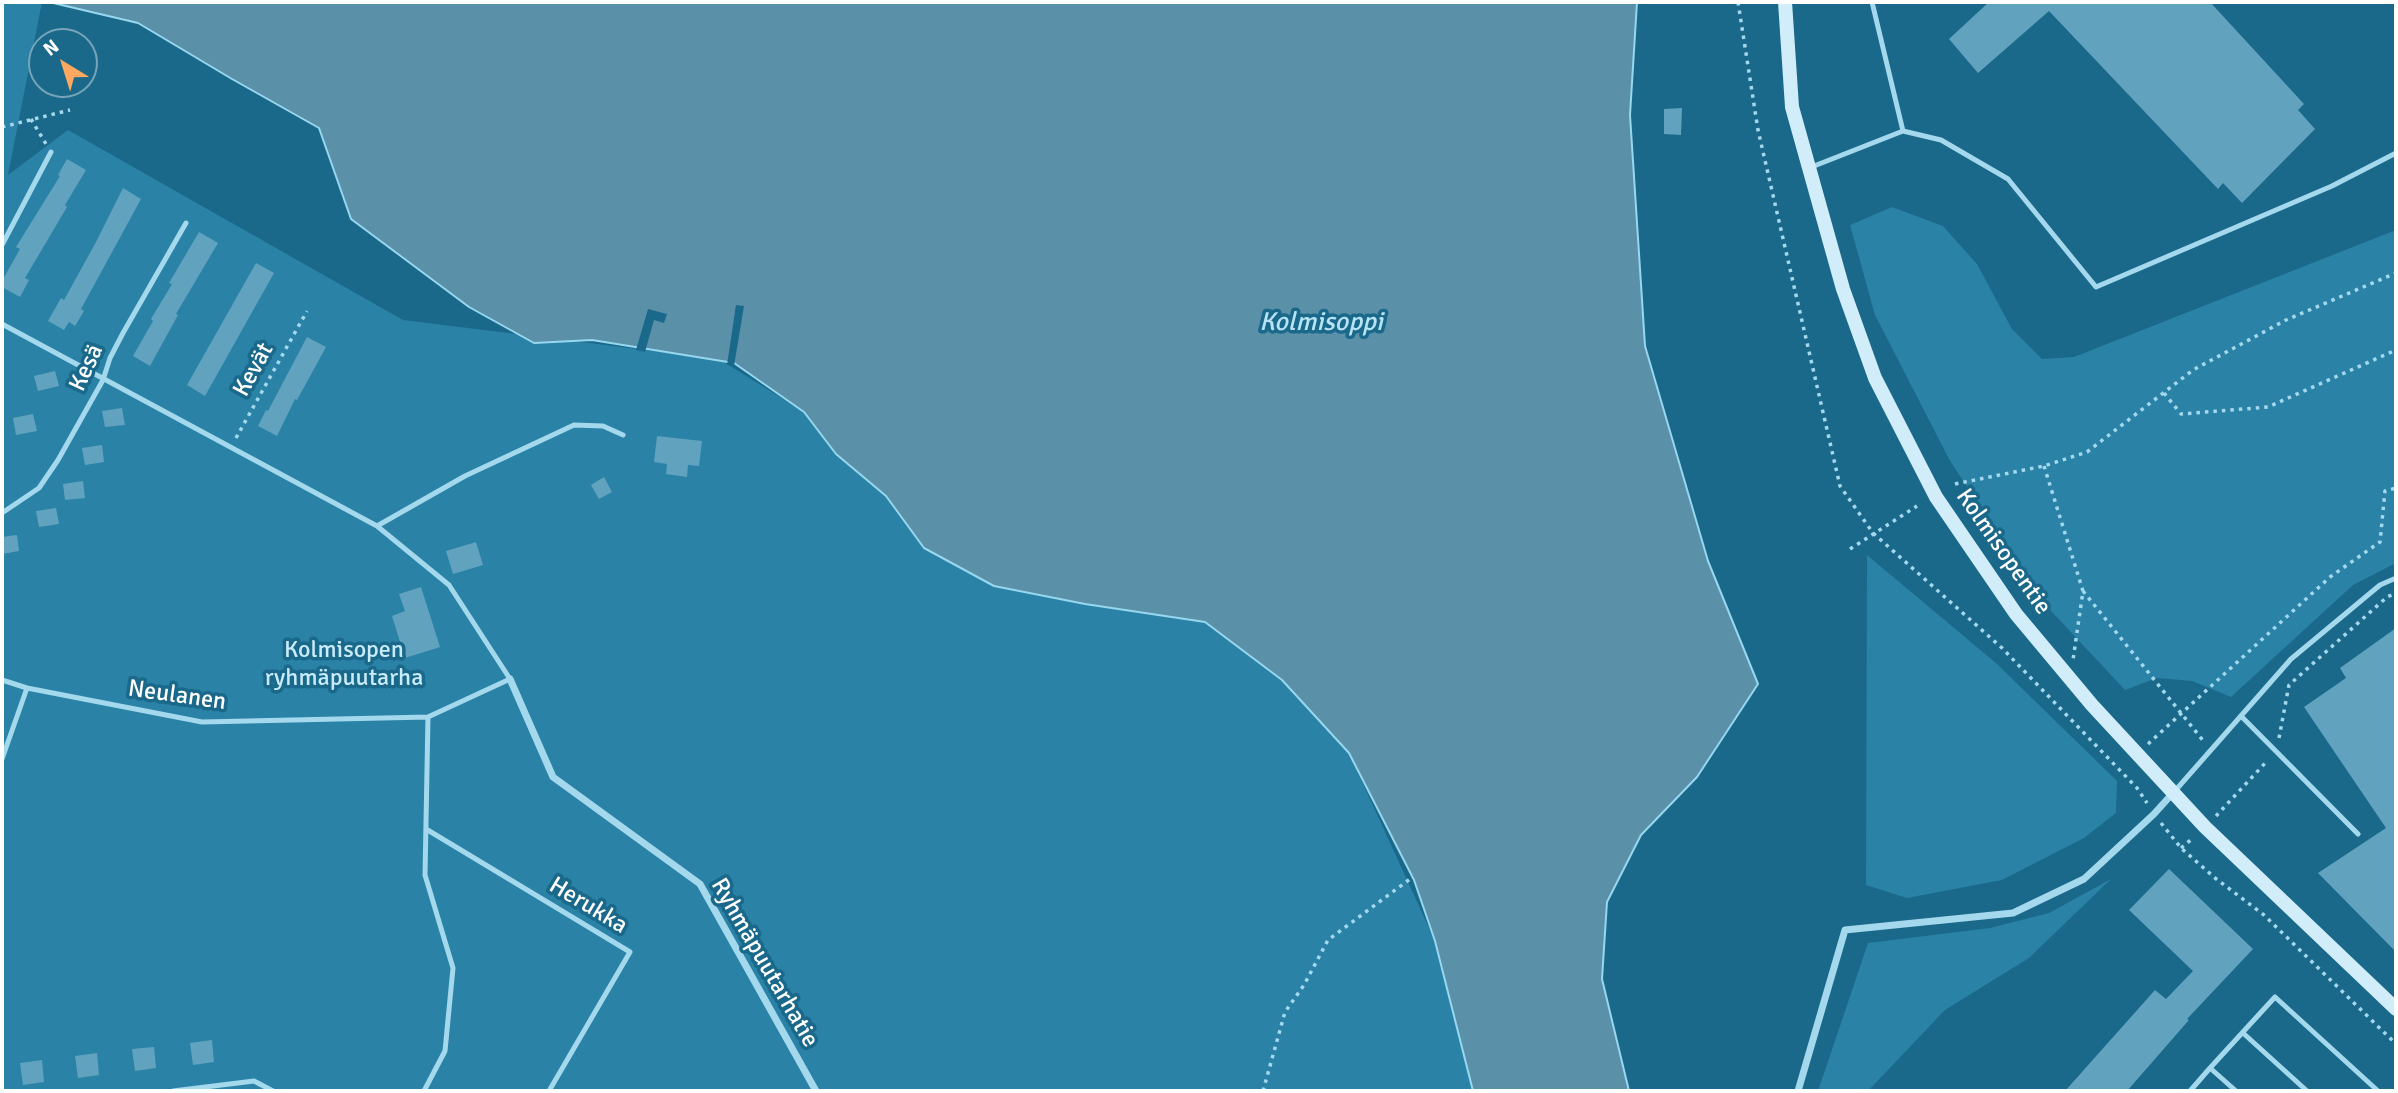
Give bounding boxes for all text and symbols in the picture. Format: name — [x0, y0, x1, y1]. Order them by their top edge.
north arrow — [28, 28, 98, 98]
text: N — [39, 35, 64, 62]
water label: Kolmisoppi — [1259, 307, 1383, 339]
street label: Kevät — [228, 338, 280, 402]
street label: Kesä — [64, 340, 110, 396]
street label: Kolmisopentie — [1949, 484, 2057, 620]
park label: Kolmisopen ryhmäpuutarha — [265, 637, 423, 693]
street label: Neulanen — [126, 675, 228, 717]
street label: Herukka — [544, 871, 632, 941]
street label: Ryhmäpuutarhatie — [704, 873, 824, 1053]

